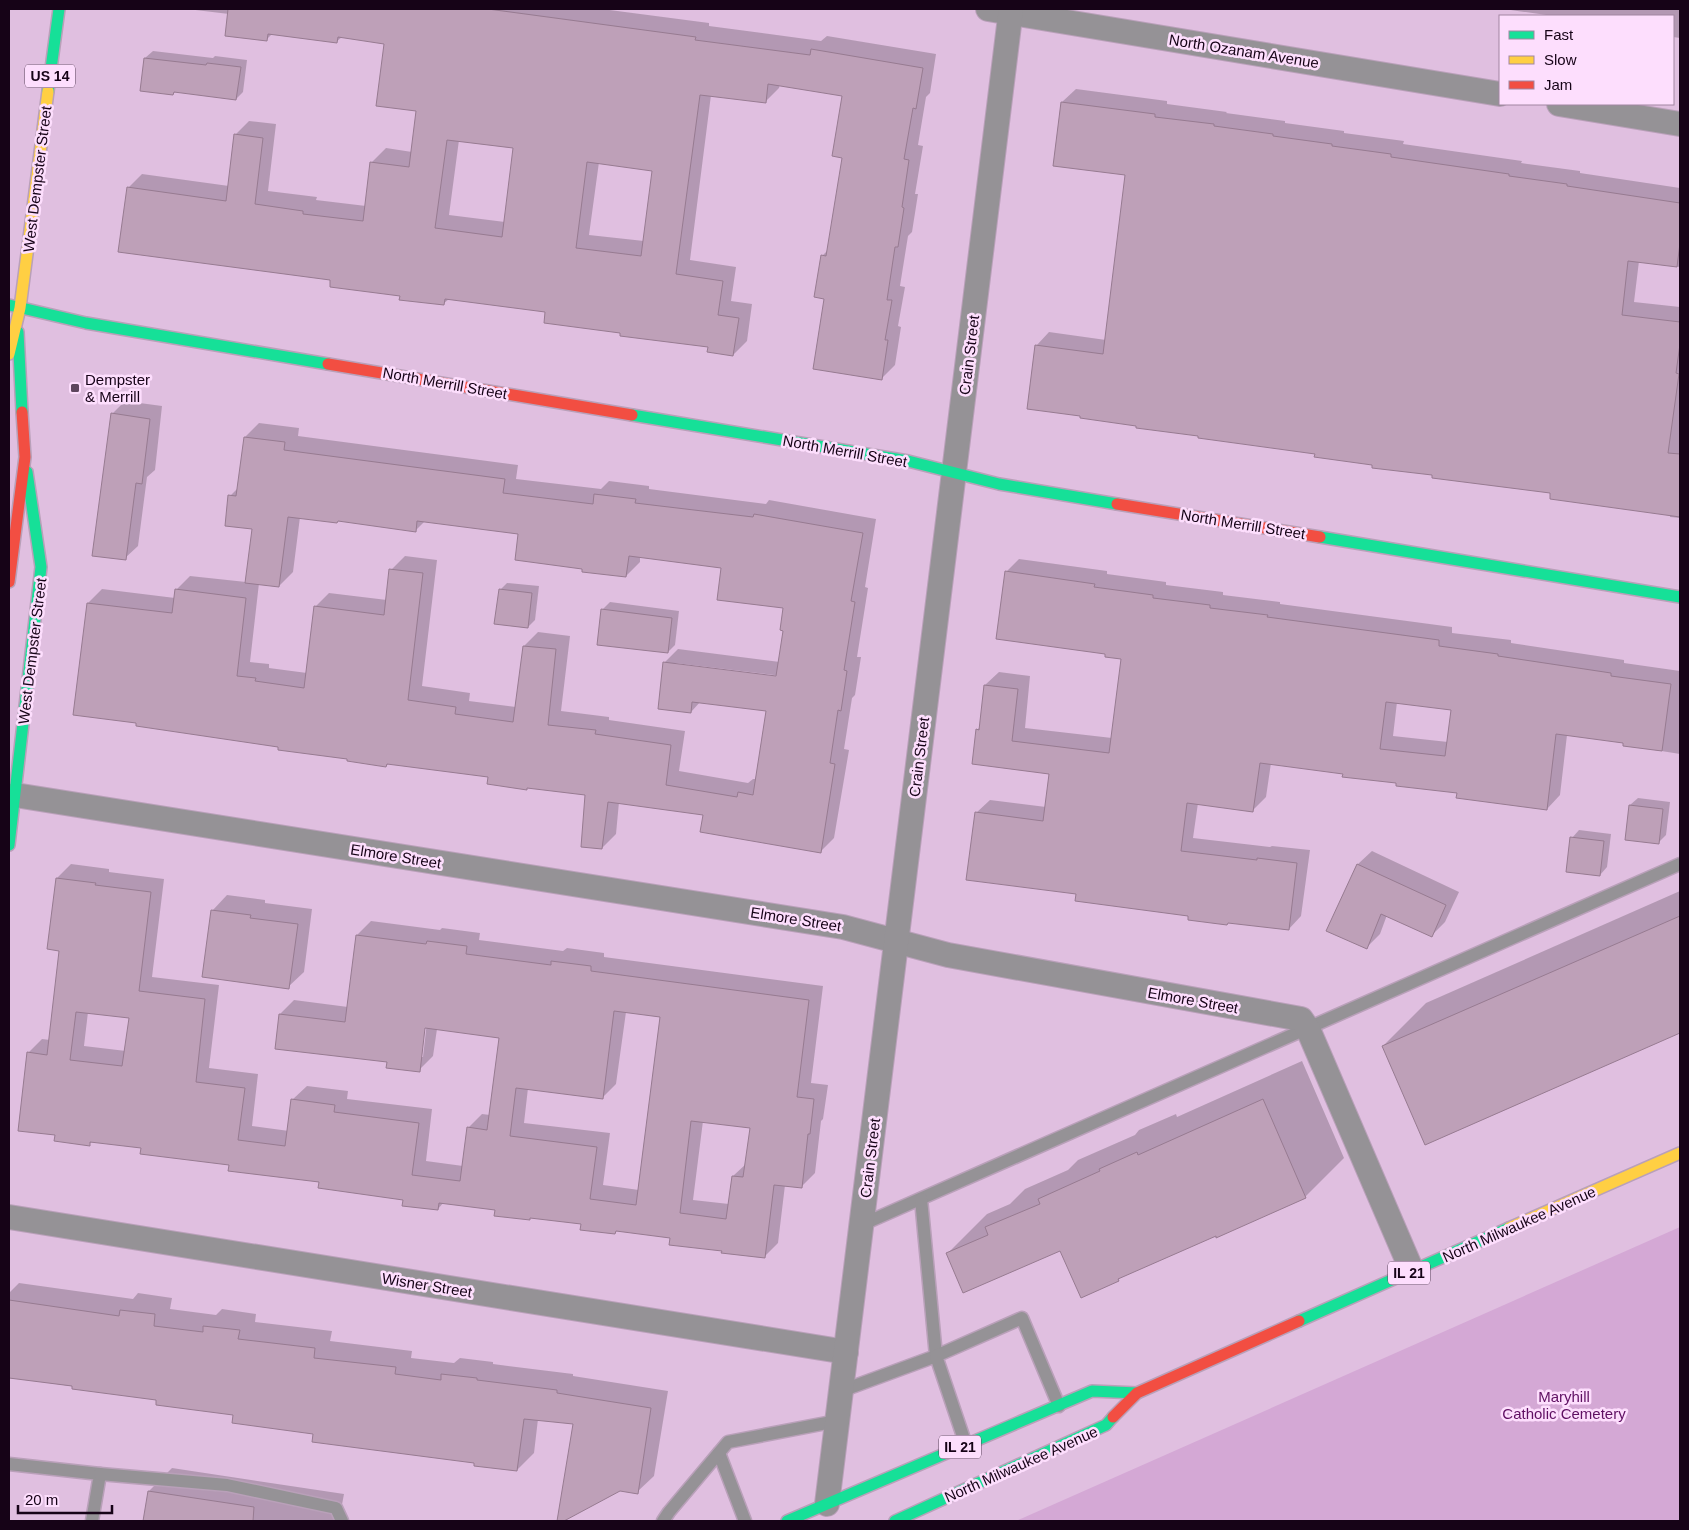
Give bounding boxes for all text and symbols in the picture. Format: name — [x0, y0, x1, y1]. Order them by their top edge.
legend — [1499, 15, 1674, 105]
text: Fast — [1544, 26, 1574, 43]
street label: North Ozanam Avenue — [1168, 31, 1320, 71]
text: Slow — [1544, 51, 1577, 68]
road number: US 14 — [25, 64, 75, 88]
text: Jam — [1544, 76, 1572, 93]
street label: West Dempster Street — [20, 104, 55, 253]
street label: Crain Street — [956, 313, 982, 396]
street label: North Merrill Street — [382, 364, 509, 402]
place label: Dempster & Merrill — [85, 371, 150, 405]
marker: Dempster & Merrill — [69, 382, 81, 394]
street label: North Merrill Street — [782, 432, 909, 470]
street label: North Merrill Street — [1180, 506, 1307, 542]
street label: West Dempster Street — [15, 576, 50, 725]
street label: Crain Street — [906, 715, 932, 798]
street label: Elmore Street — [349, 840, 443, 872]
street label: Elmore Street — [749, 903, 843, 935]
street label: Elmore Street — [1146, 984, 1240, 1016]
street label: Crain Street — [857, 1116, 883, 1199]
street label: North Milwaukee Avenue — [1440, 1183, 1598, 1265]
road number: IL 21 — [1388, 1262, 1430, 1284]
street label: Wisner Street — [381, 1269, 474, 1301]
park label: Maryhill Catholic Cemetery — [1502, 1388, 1626, 1422]
street label: North Milwaukee Avenue — [942, 1423, 1100, 1505]
road number: IL 21 — [939, 1435, 981, 1458]
scale bar — [18, 1482, 111, 1514]
text: 20 m — [25, 1491, 58, 1508]

